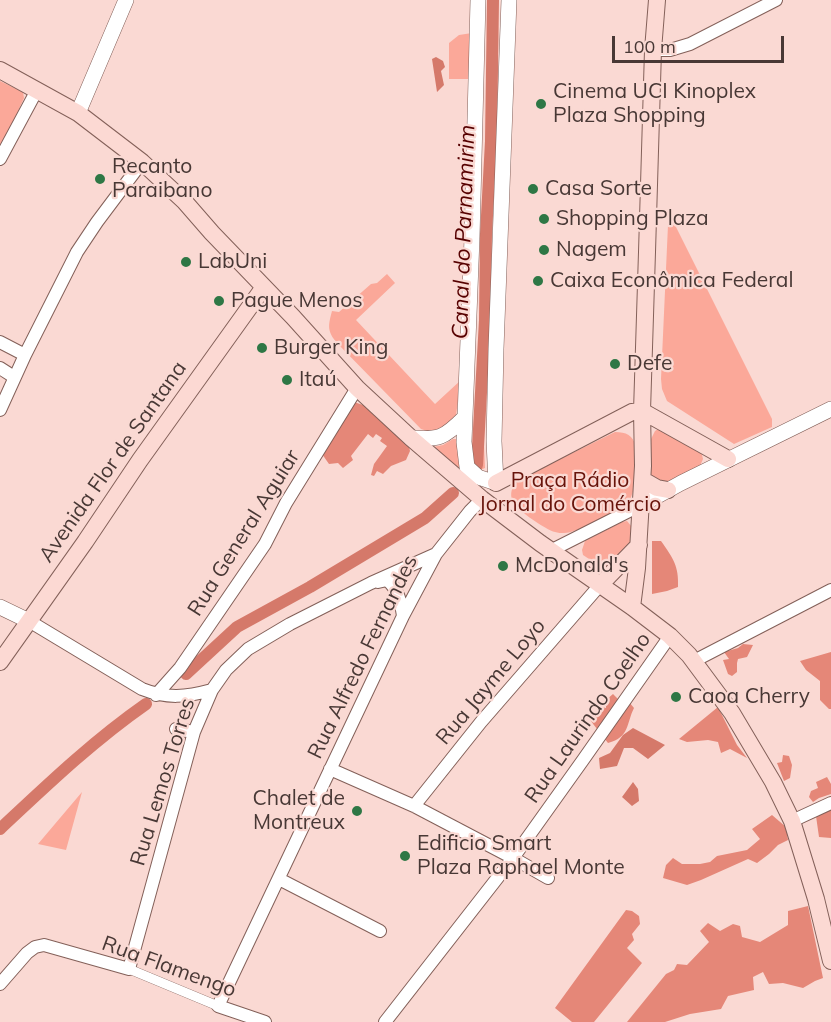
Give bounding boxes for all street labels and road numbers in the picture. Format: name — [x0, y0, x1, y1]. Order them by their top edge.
street label: Avenida Flor de Santana — [34, 357, 192, 567]
street label: Rua General Aguiar — [183, 445, 305, 621]
street label: Rua Alfredo Fernandes — [303, 551, 423, 763]
street label: Rua Jayme Loyo — [431, 614, 551, 750]
street label: Rua Laurindo Coelho — [520, 628, 656, 808]
street label: Rua Lemos Torres — [126, 695, 200, 869]
street label: Rua Flamengo — [98, 931, 240, 1003]

